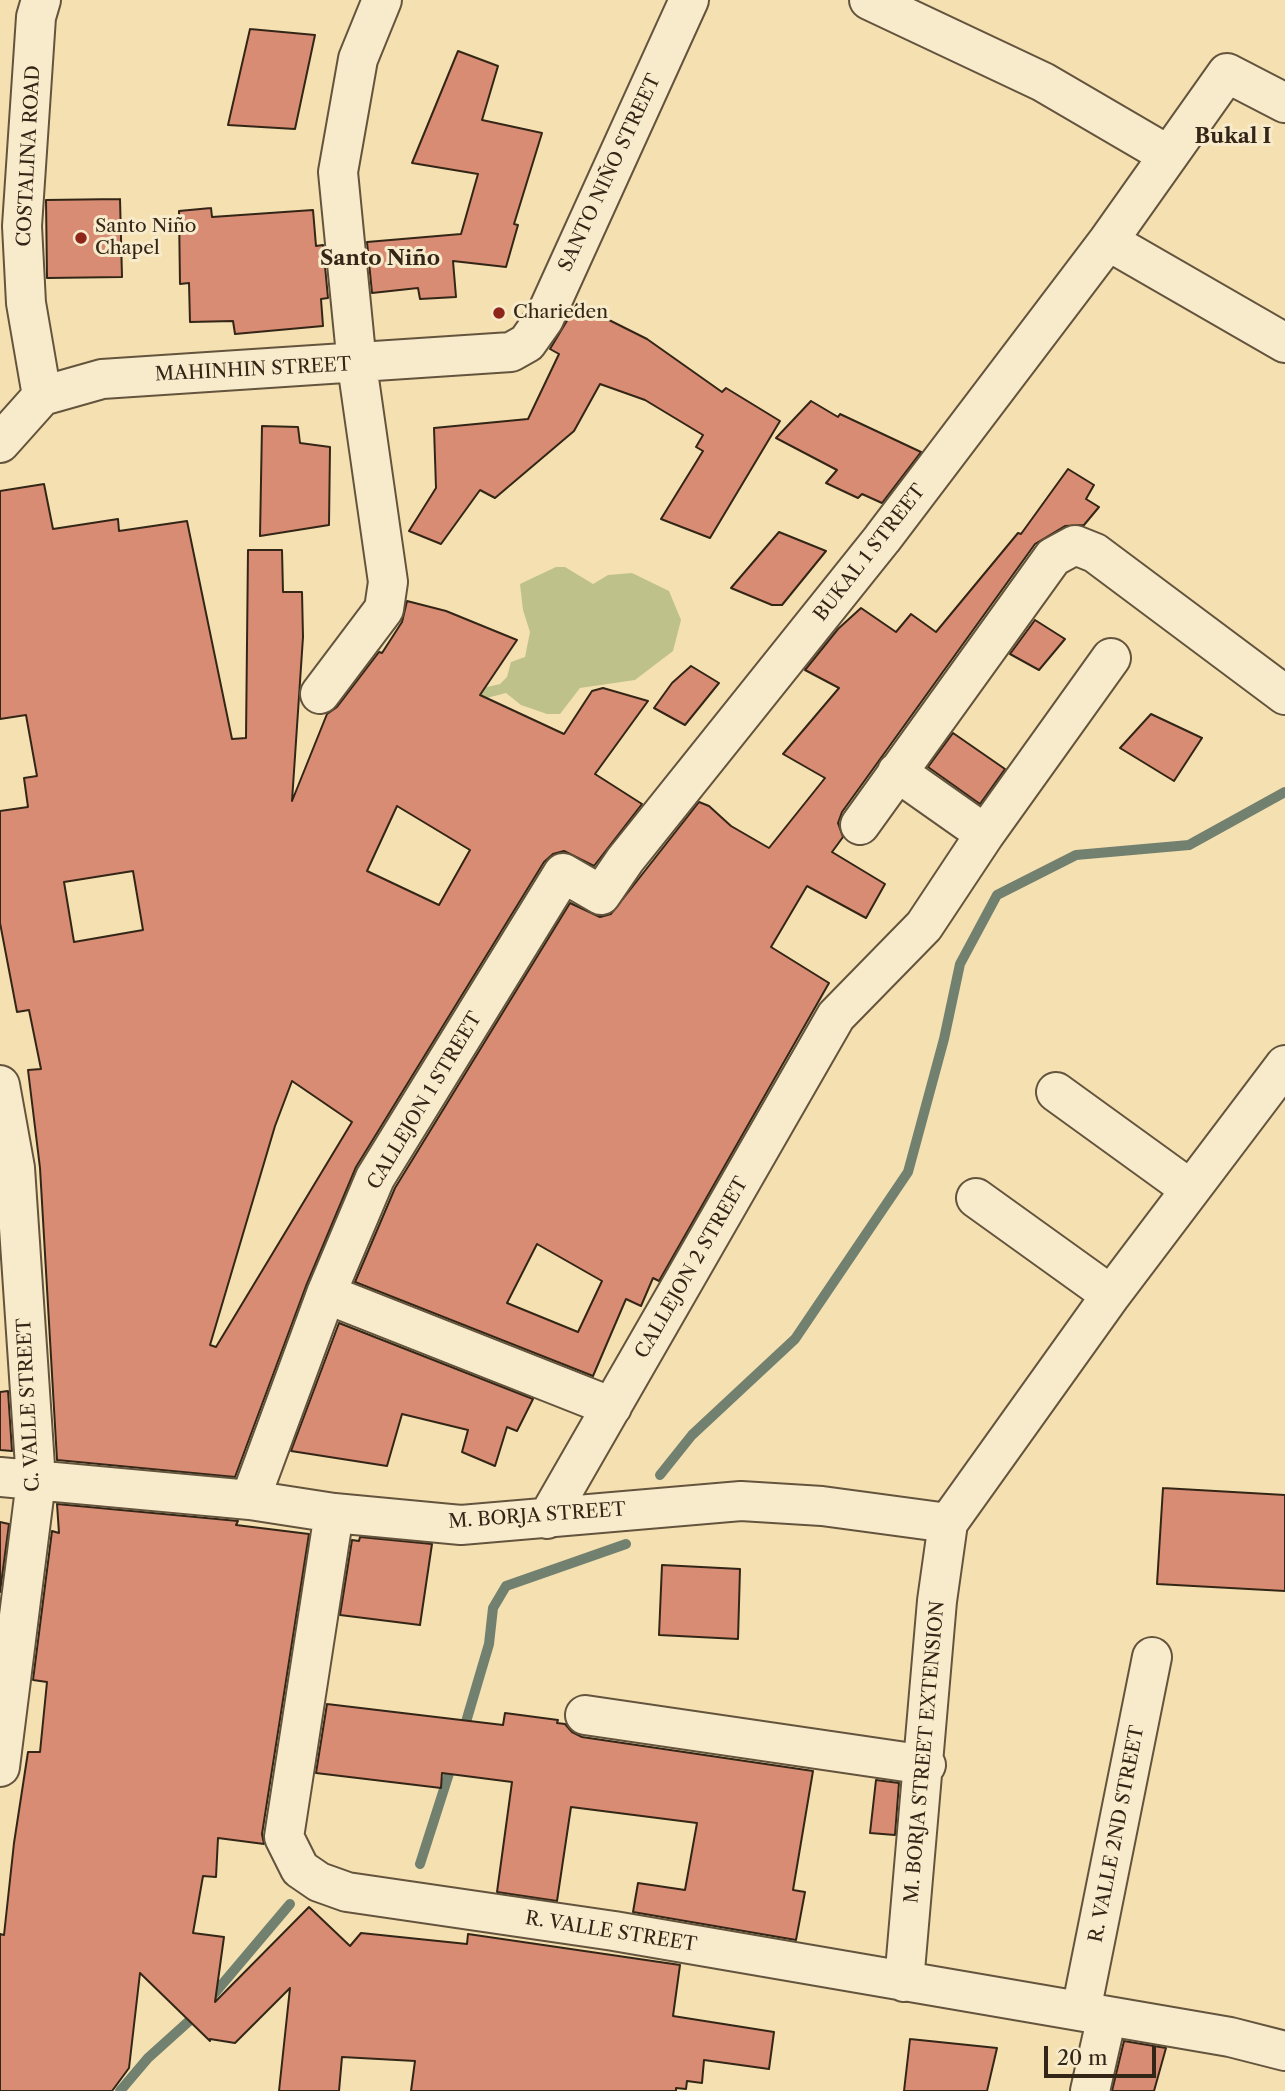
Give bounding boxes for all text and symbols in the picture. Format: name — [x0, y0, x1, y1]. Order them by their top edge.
street label: COSTALINA ROAD — [13, 65, 45, 247]
street label: SANTO NIÑO STREET — [554, 71, 666, 275]
district label: Bukal I — [1195, 124, 1271, 150]
place label: Santo Niño Chapel — [95, 216, 196, 260]
marker: Santo Niño Chapel — [73, 230, 89, 246]
district label: Santo Niño — [320, 246, 440, 272]
place label: Charieden — [513, 302, 608, 324]
marker: Charieden — [491, 305, 507, 321]
street label: MAHINHIN STREET — [154, 353, 352, 387]
street label: BUKAL 1 STREET — [810, 480, 930, 626]
street label: CALLEJON 1 STREET — [363, 1008, 487, 1194]
street label: CALLEJON 2 STREET — [631, 1173, 753, 1363]
street label: C. VALLE STREET — [13, 1318, 45, 1492]
street label: M. BORJA STREET — [447, 1498, 627, 1534]
street label: M. BORJA STREET EXTENSION — [900, 1600, 950, 1904]
street label: R. VALLE 2ND STREET — [1085, 1724, 1149, 1944]
street label: R. VALLE STREET — [524, 1907, 698, 1957]
scale bar — [1047, 2032, 1159, 2076]
text: 20 m — [1057, 2045, 1108, 2070]

